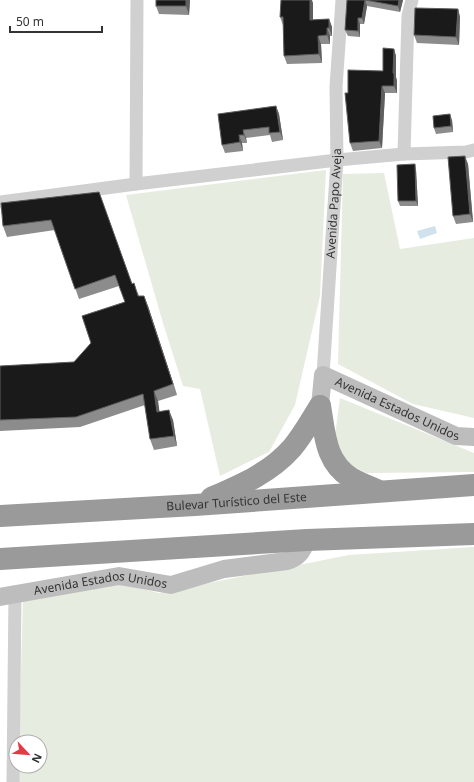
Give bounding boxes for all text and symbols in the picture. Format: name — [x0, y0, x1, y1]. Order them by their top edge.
scale bar — [10, 8, 102, 34]
text: 50 m — [16, 13, 44, 30]
street label: Avenida Papo Aveja — [322, 148, 345, 259]
street label: Avenida Estados Unidos — [333, 373, 460, 444]
street label: Bulevar Turístico del Este — [166, 488, 308, 515]
street label: Avenida Estados Unidos — [32, 567, 169, 599]
north arrow — [8, 734, 48, 774]
text: N — [29, 751, 46, 766]

